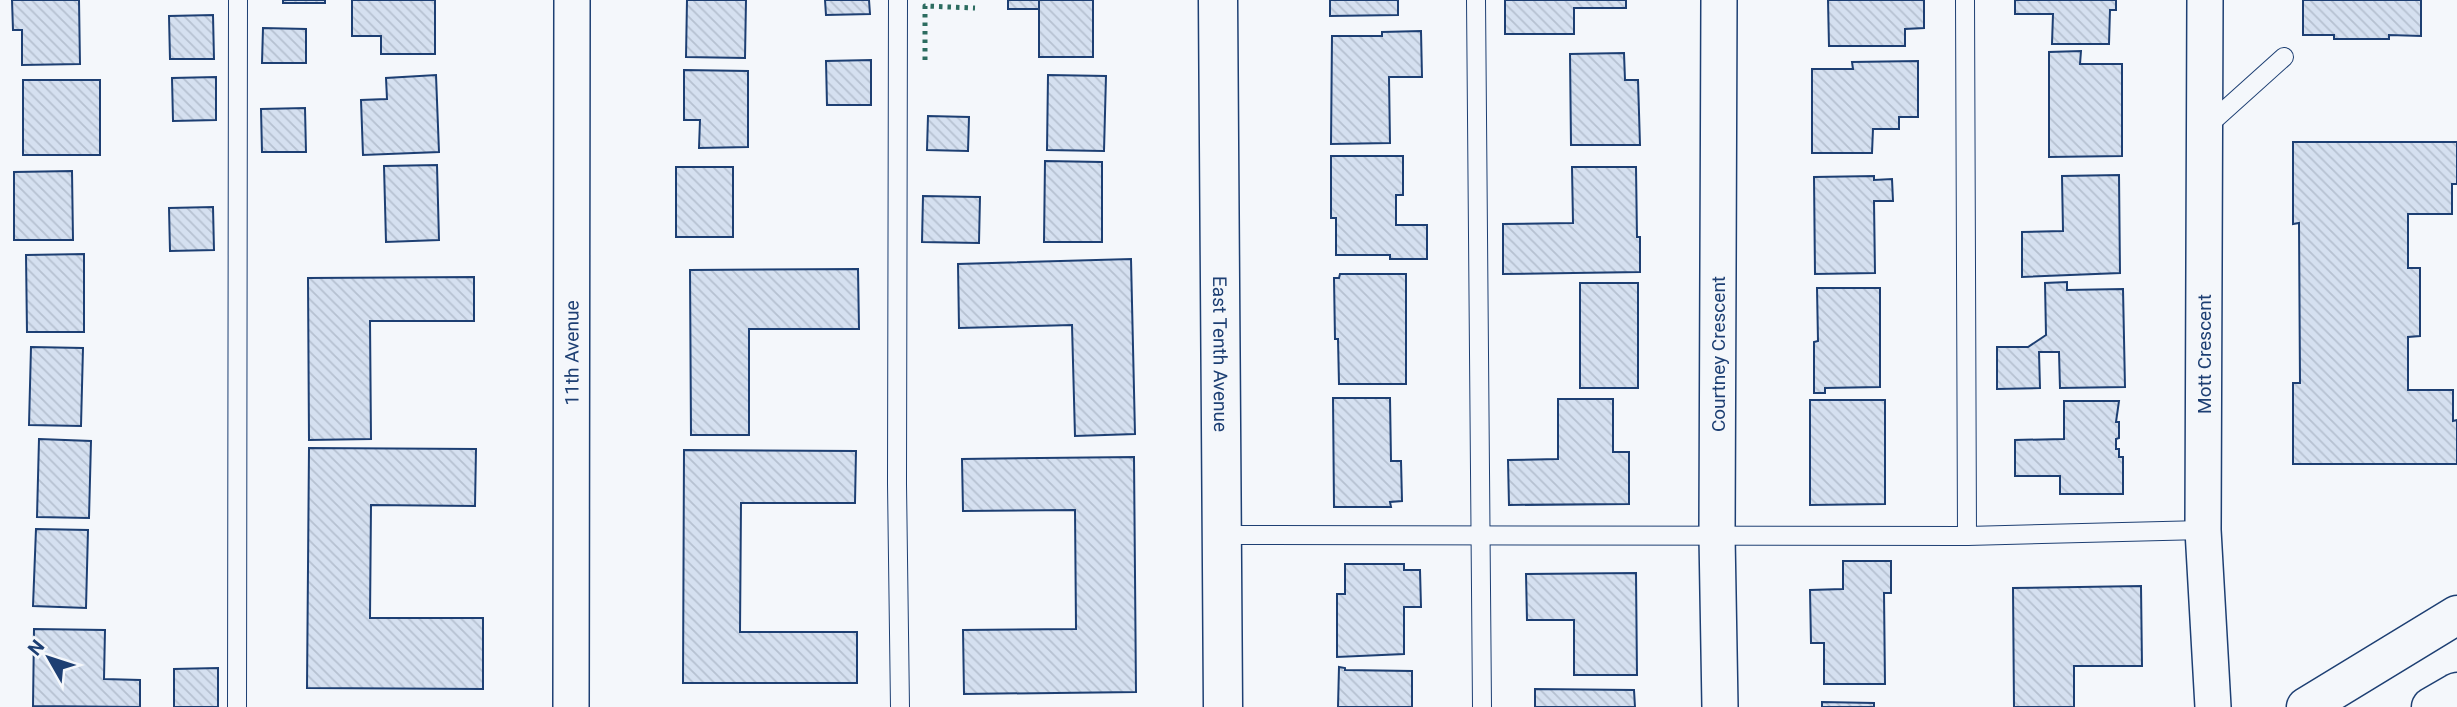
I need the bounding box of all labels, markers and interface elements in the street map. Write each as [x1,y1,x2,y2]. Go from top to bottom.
street label: East Tenth Avenue [1208,276,1233,432]
street label: Courtney Crescent [1707,276,1730,432]
street label: Mott Crescent [2193,294,2216,414]
street label: 11th Avenue [560,301,583,405]
north arrow [14,623,84,693]
text: N [23,635,49,660]

